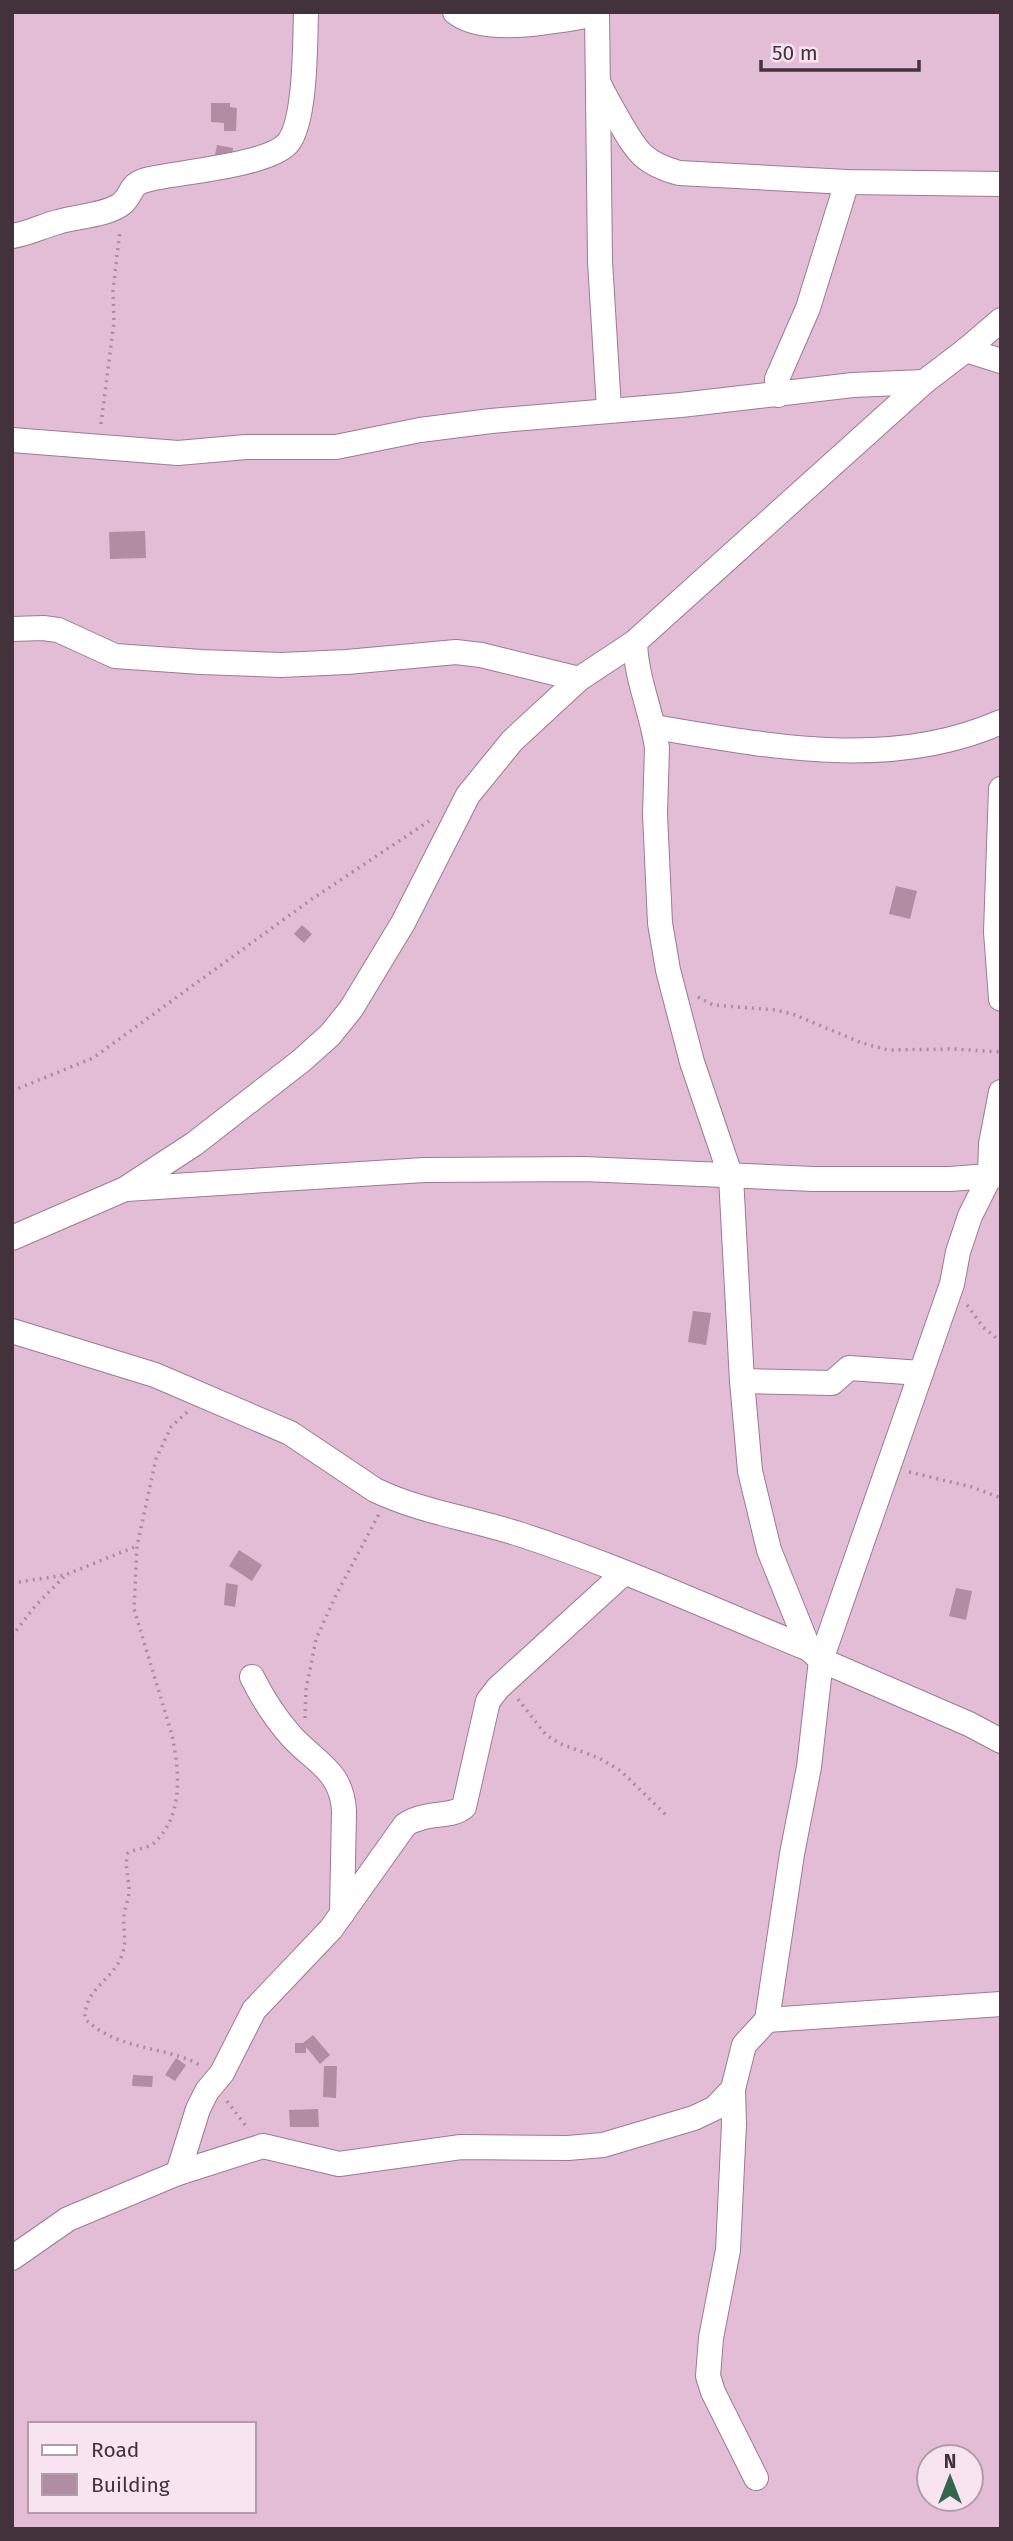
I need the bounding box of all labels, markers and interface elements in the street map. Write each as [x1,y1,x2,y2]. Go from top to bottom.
scale bar [761,28,918,72]
text: 50 m [772,40,818,66]
legend [28,2422,256,2513]
text: Road [91,2437,139,2463]
north arrow [915,2443,985,2513]
text: N [944,2450,956,2473]
text: Building [91,2472,170,2498]

